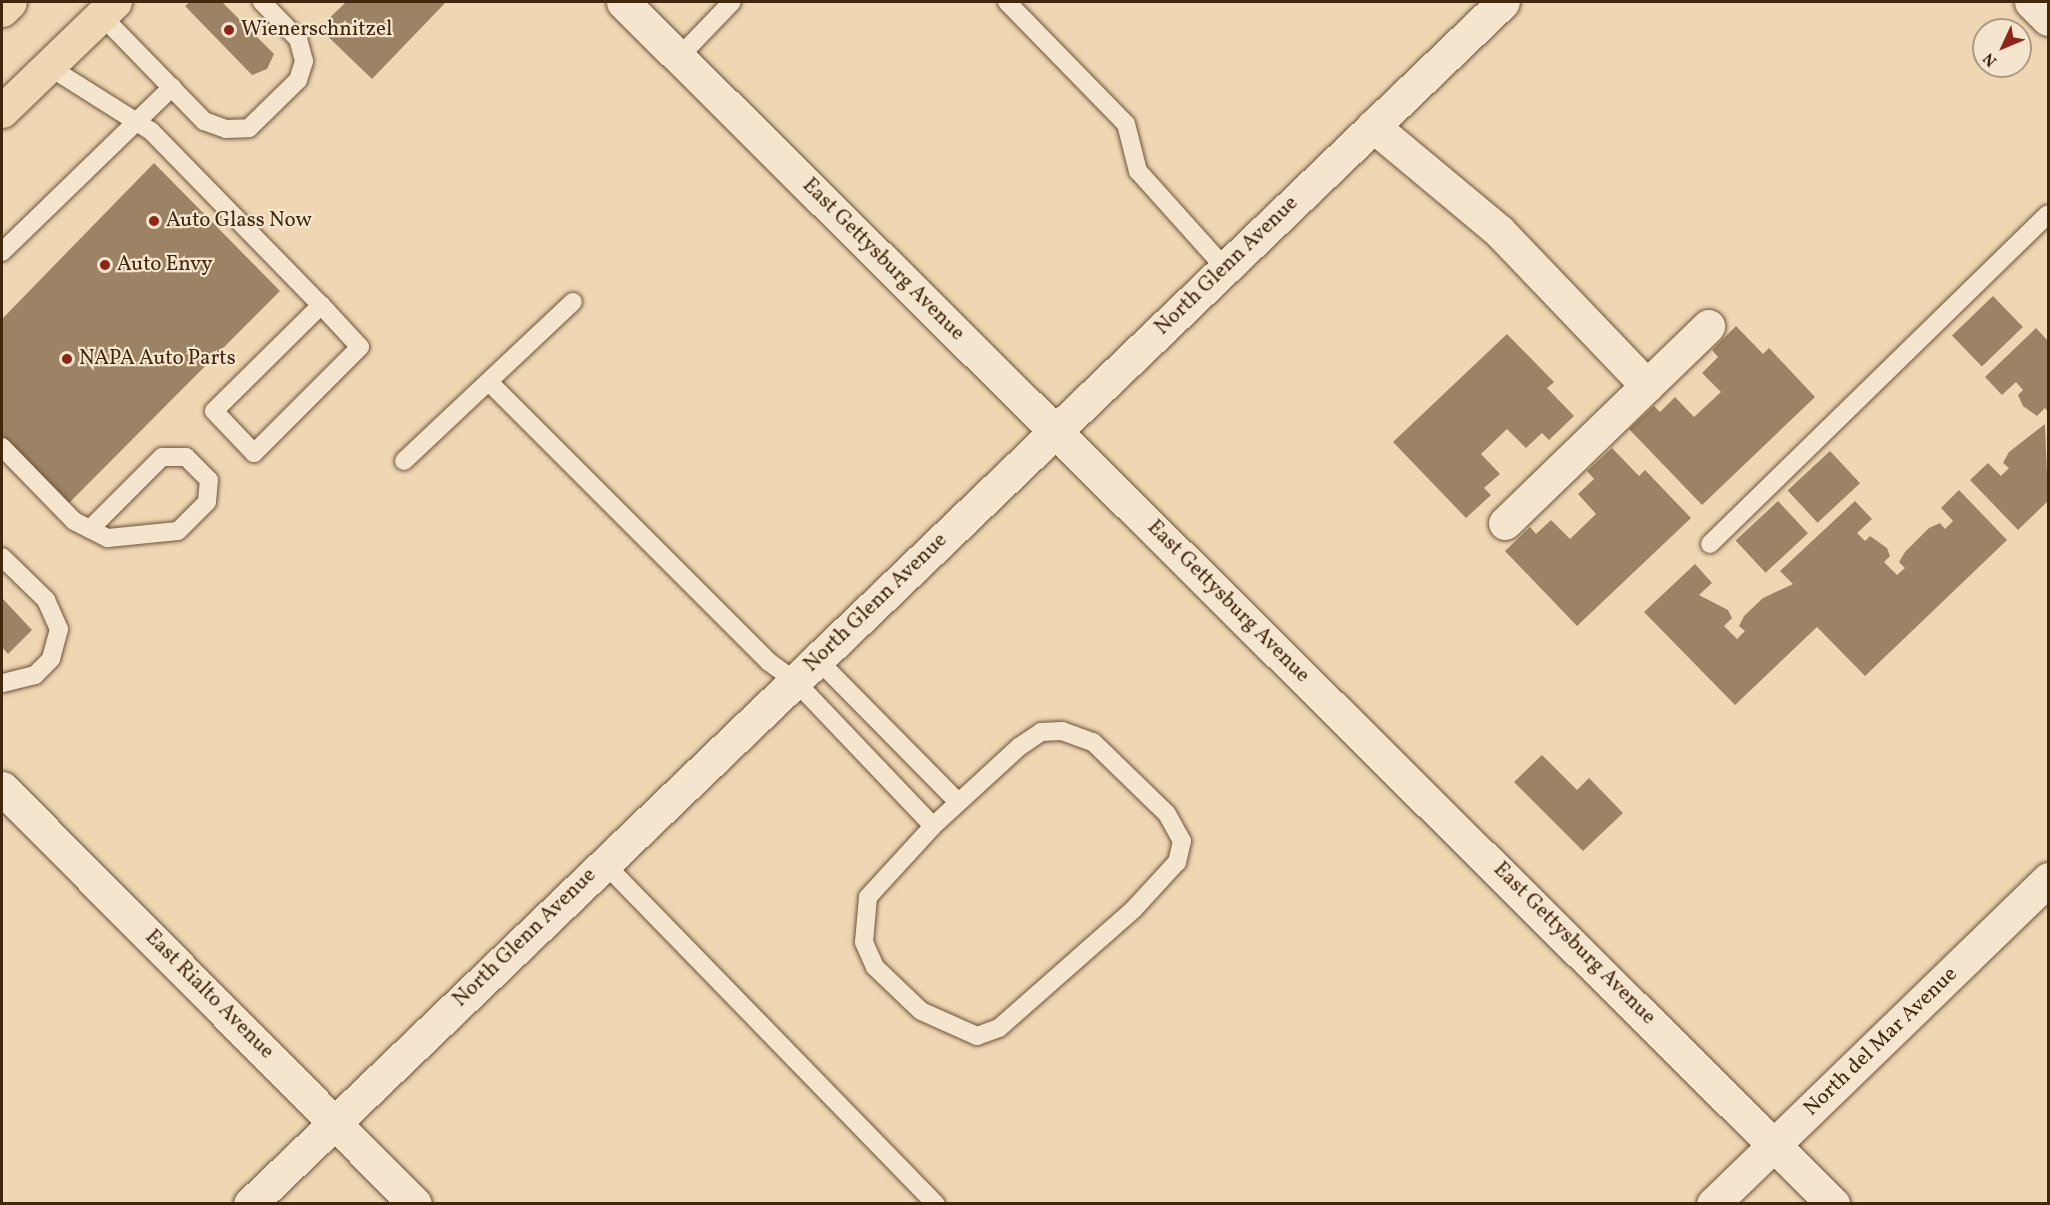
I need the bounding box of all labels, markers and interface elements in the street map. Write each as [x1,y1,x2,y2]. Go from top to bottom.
place label: Wienerschnitzel [241,17,392,43]
north arrow [1972,18,2032,78]
marker: Wienerschnitzel [222,23,236,37]
text: N [1979,47,2002,71]
street label: East Gettysburg Avenue [796,173,970,347]
street label: North Glenn Avenue [1150,191,1304,341]
place label: Auto Glass Now [166,208,312,234]
marker: Auto Glass Now [147,214,161,228]
place label: Auto Envy [117,252,213,278]
marker: Auto Envy [98,258,112,272]
place label: NAPA Auto Parts [79,346,236,372]
marker: NAPA Auto Parts [60,352,74,366]
street label: East Gettysburg Avenue [1141,515,1315,689]
street label: North Glenn Avenue [799,528,953,678]
street label: East Gettysburg Avenue [1487,857,1661,1031]
street label: North Glenn Avenue [448,863,602,1013]
street label: East Rialto Avenue [139,925,279,1065]
street label: North del Mar Avenue [1799,962,1963,1122]

